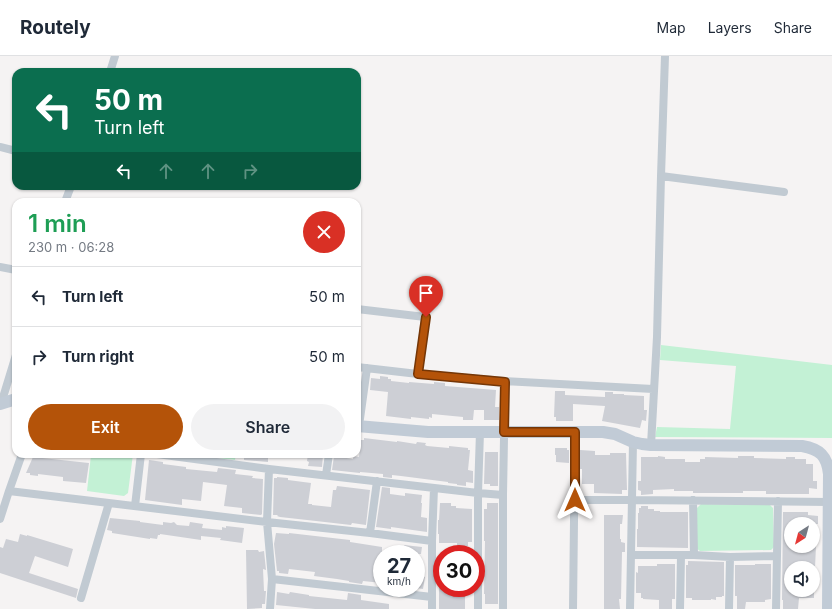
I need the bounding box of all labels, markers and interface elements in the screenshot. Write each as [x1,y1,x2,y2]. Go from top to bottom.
text: Routely [20,16,91,39]
text: Map [657,19,686,36]
text: Layers [708,19,752,36]
text: Share [774,19,812,36]
text: 50 m [94,83,163,117]
icon: left [28,84,80,136]
text: Turn left [94,117,164,138]
icon: left [113,160,135,182]
icon: ahead [155,160,177,182]
icon: ahead [197,160,219,182]
icon: right [239,160,261,182]
text: 1 min [28,209,87,238]
button: close [303,211,345,253]
text: 230 m · 06:28 [28,239,114,255]
pin [409,276,443,317]
icon: arrive [415,282,437,304]
icon: left [28,286,50,308]
text: Turn left [62,287,123,306]
text: 50 m [309,287,345,306]
icon: right [28,346,50,368]
text: Turn right [62,347,134,366]
text: 50 m [309,347,345,366]
button: Exit [28,404,183,450]
button: Share [191,404,345,450]
position arrow [554,479,596,521]
north arrow [784,517,820,553]
map controls [784,517,820,597]
speed limit sign: 30 [433,545,485,597]
text: 27 [387,554,411,578]
button: sound [784,561,820,597]
text: km/h [387,575,411,587]

